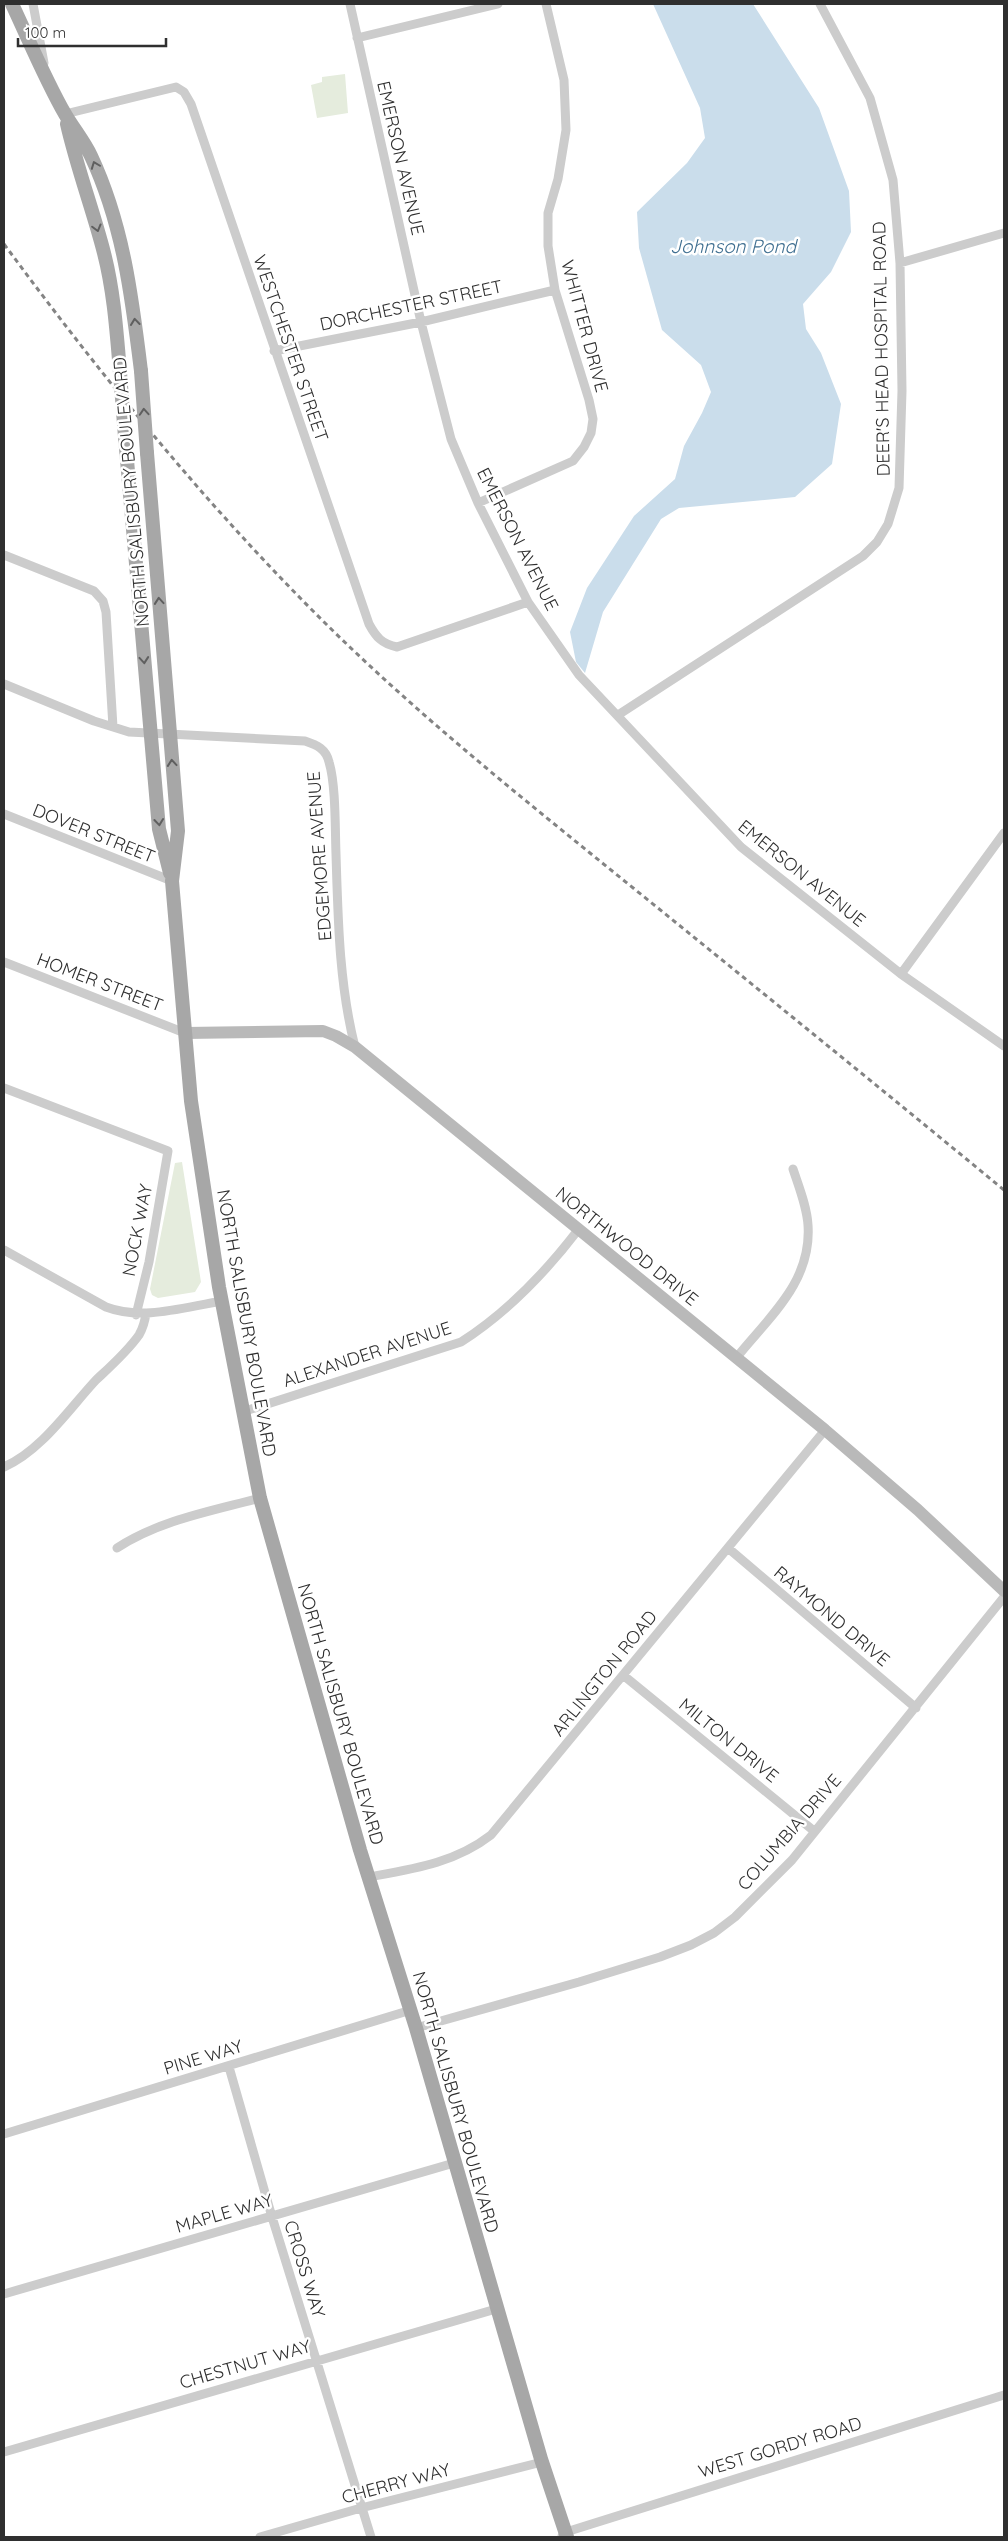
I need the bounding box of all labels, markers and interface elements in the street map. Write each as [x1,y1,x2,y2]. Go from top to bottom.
scale bar [18,15,165,47]
text: 100 m [25,23,66,42]
street label: EMERSON AVENUE [372,79,430,237]
one-way arrow [91,162,101,170]
street label: DEER'S HEAD HOSPITAL ROAD [867,221,895,477]
one-way arrow [91,224,102,232]
water label: Johnson Pond [670,234,798,258]
street label: WESTCHESTER STREET [248,252,334,444]
street label: WHITTER DRIVE [556,257,614,395]
street label: DORCHESTER STREET [318,274,505,336]
one-way arrow [130,318,141,326]
street label: NORTH SALISBURY BOULEVARD [108,356,154,628]
one-way arrow [138,408,149,416]
street label: EMERSON AVENUE [472,464,564,614]
one-way arrow [153,597,164,605]
one-way arrow [139,656,150,664]
one-way arrow [167,759,178,767]
street label: EDGEMORE AVENUE [302,770,336,942]
street label: DOVER STREET [29,798,159,868]
street label: EMERSON AVENUE [733,814,871,932]
one-way arrow [153,818,164,826]
street label: HOMER STREET [34,947,166,1017]
street label: NORTHWOOD DRIVE [551,1181,703,1311]
street label: NOCK WAY [117,1182,157,1278]
street label: NORTH SALISBURY BOULEVARD [212,1188,282,1458]
street label: ALEXANDER AVENUE [280,1316,454,1392]
street label: RAYMOND DRIVE [769,1561,895,1671]
street label: NORTH SALISBURY BOULEVARD [293,1581,389,1847]
street label: ARLINGTON ROAD [546,1605,662,1741]
street label: MILTON DRIVE [674,1693,784,1787]
street label: COLUMBIA DRIVE [732,1769,846,1895]
street label: NORTH SALISBURY BOULEVARD [408,1969,504,2235]
street label: PINE WAY [161,2034,245,2080]
street label: MAPLE WAY [173,2188,275,2238]
street label: CROSS WAY [279,2218,331,2320]
street label: CHESTNUT WAY [177,2334,313,2394]
street label: WEST GORDY ROAD [696,2411,864,2483]
street label: CHERRY WAY [339,2457,453,2509]

